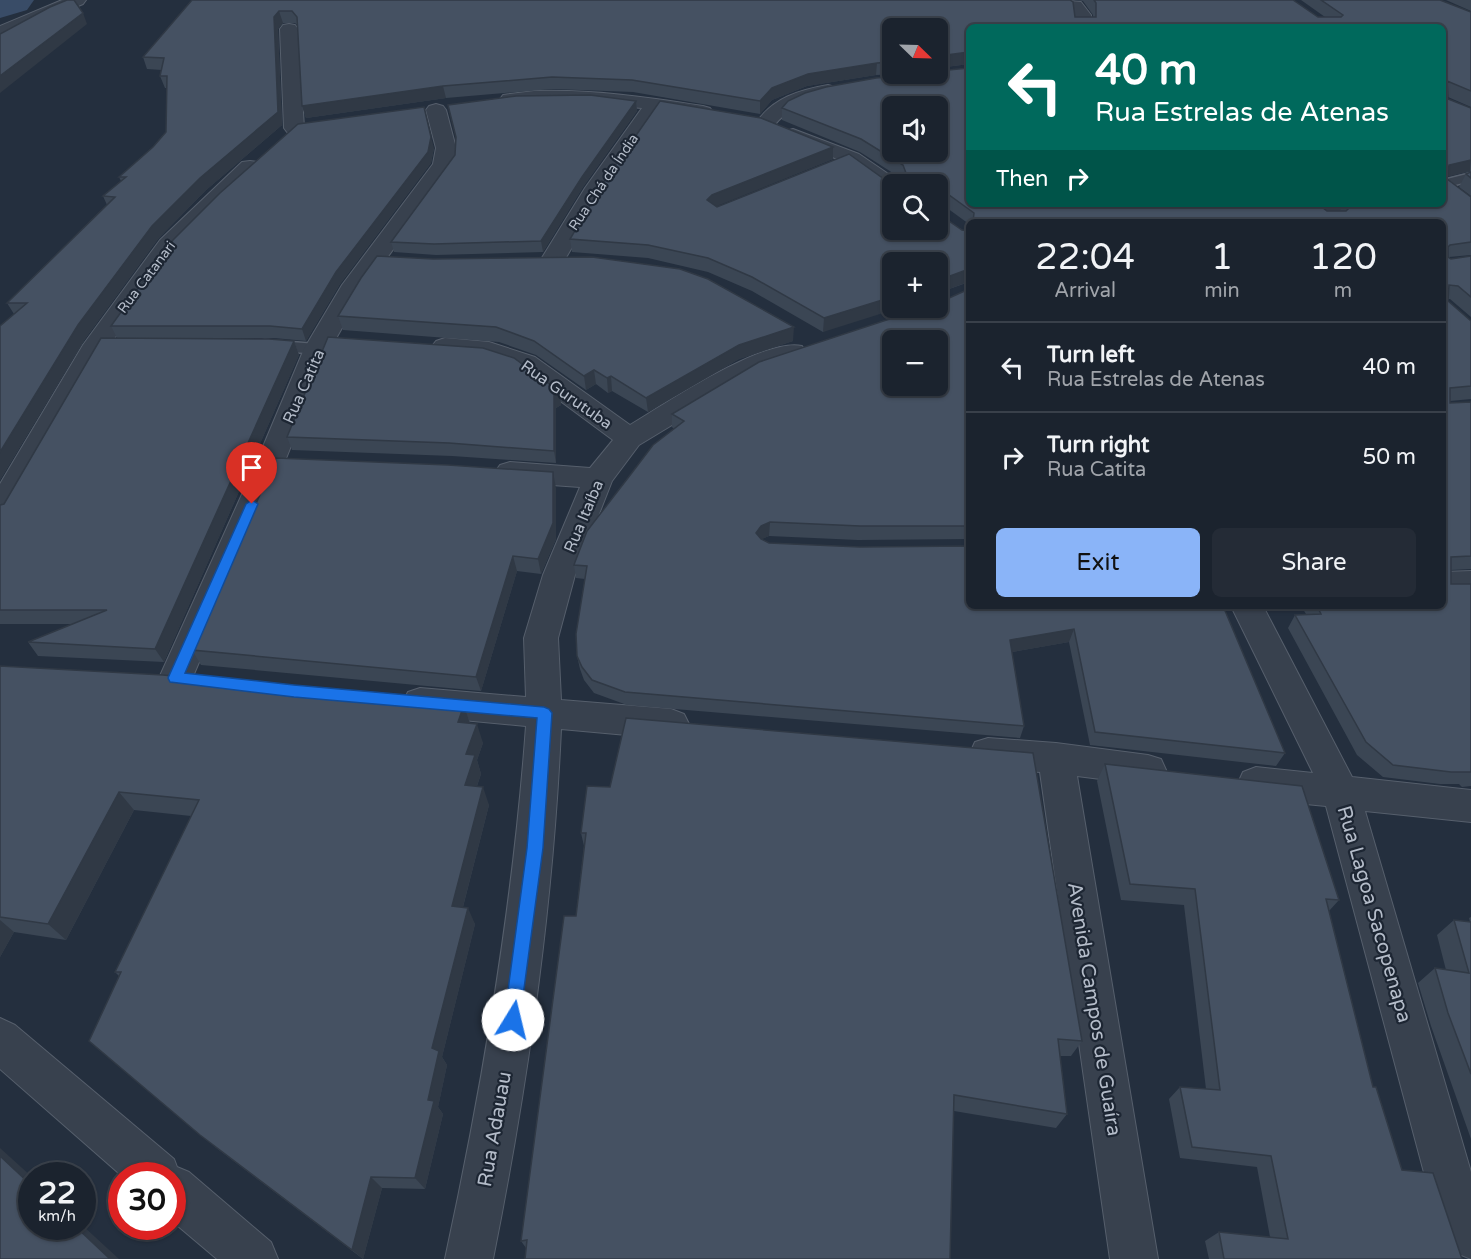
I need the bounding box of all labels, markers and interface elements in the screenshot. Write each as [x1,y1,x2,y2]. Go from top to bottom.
north arrow [882,18,948,84]
map controls [882,18,948,396]
text: 40 m [1095,45,1197,96]
icon: left [996,48,1074,126]
button: sound [882,96,948,162]
text: Rua Estrelas de Atenas [1095,96,1389,129]
street label: Rua Chá da Índia [565,131,642,234]
icon: right [1061,162,1094,195]
text: Then [996,166,1049,192]
button: search [882,174,948,240]
text: 22:04 [1035,236,1135,279]
text: 1 [1211,236,1233,279]
text: 120 [1309,236,1377,279]
street label: Rua Catanari [114,238,179,317]
button: + [882,252,948,318]
text: Arrival [1054,279,1116,303]
text: min [1204,279,1240,303]
text: m [1334,279,1352,303]
button: − [882,330,948,396]
text: Turn left [1047,342,1135,368]
street label: Rua Catita [279,346,329,427]
icon: left [996,351,1029,384]
text: 40 m [1362,354,1416,380]
street label: Rua Gurutuba [517,356,616,434]
text: Rua Estrelas de Atenas [1047,368,1265,392]
text: Turn right [1047,432,1149,458]
icon: right [996,441,1029,474]
pin [226,442,277,504]
text: 50 m [1362,444,1416,470]
icon: arrive [235,451,268,484]
text: Rua Catita [1047,458,1146,482]
street label: Rua Itaíba [560,477,608,556]
button: Exit [996,528,1200,597]
button: Share [1212,528,1416,597]
street label: Rua Lagoa Sacopenapa [1332,803,1416,1025]
street label: Avenida Campos de Guaíra [1062,880,1126,1138]
position arrow [481,988,545,1052]
street label: Rua Adauau [473,1070,517,1189]
speed limit sign: 30 [108,1162,186,1240]
text: 22 [38,1175,76,1212]
text: km/h [38,1207,76,1225]

